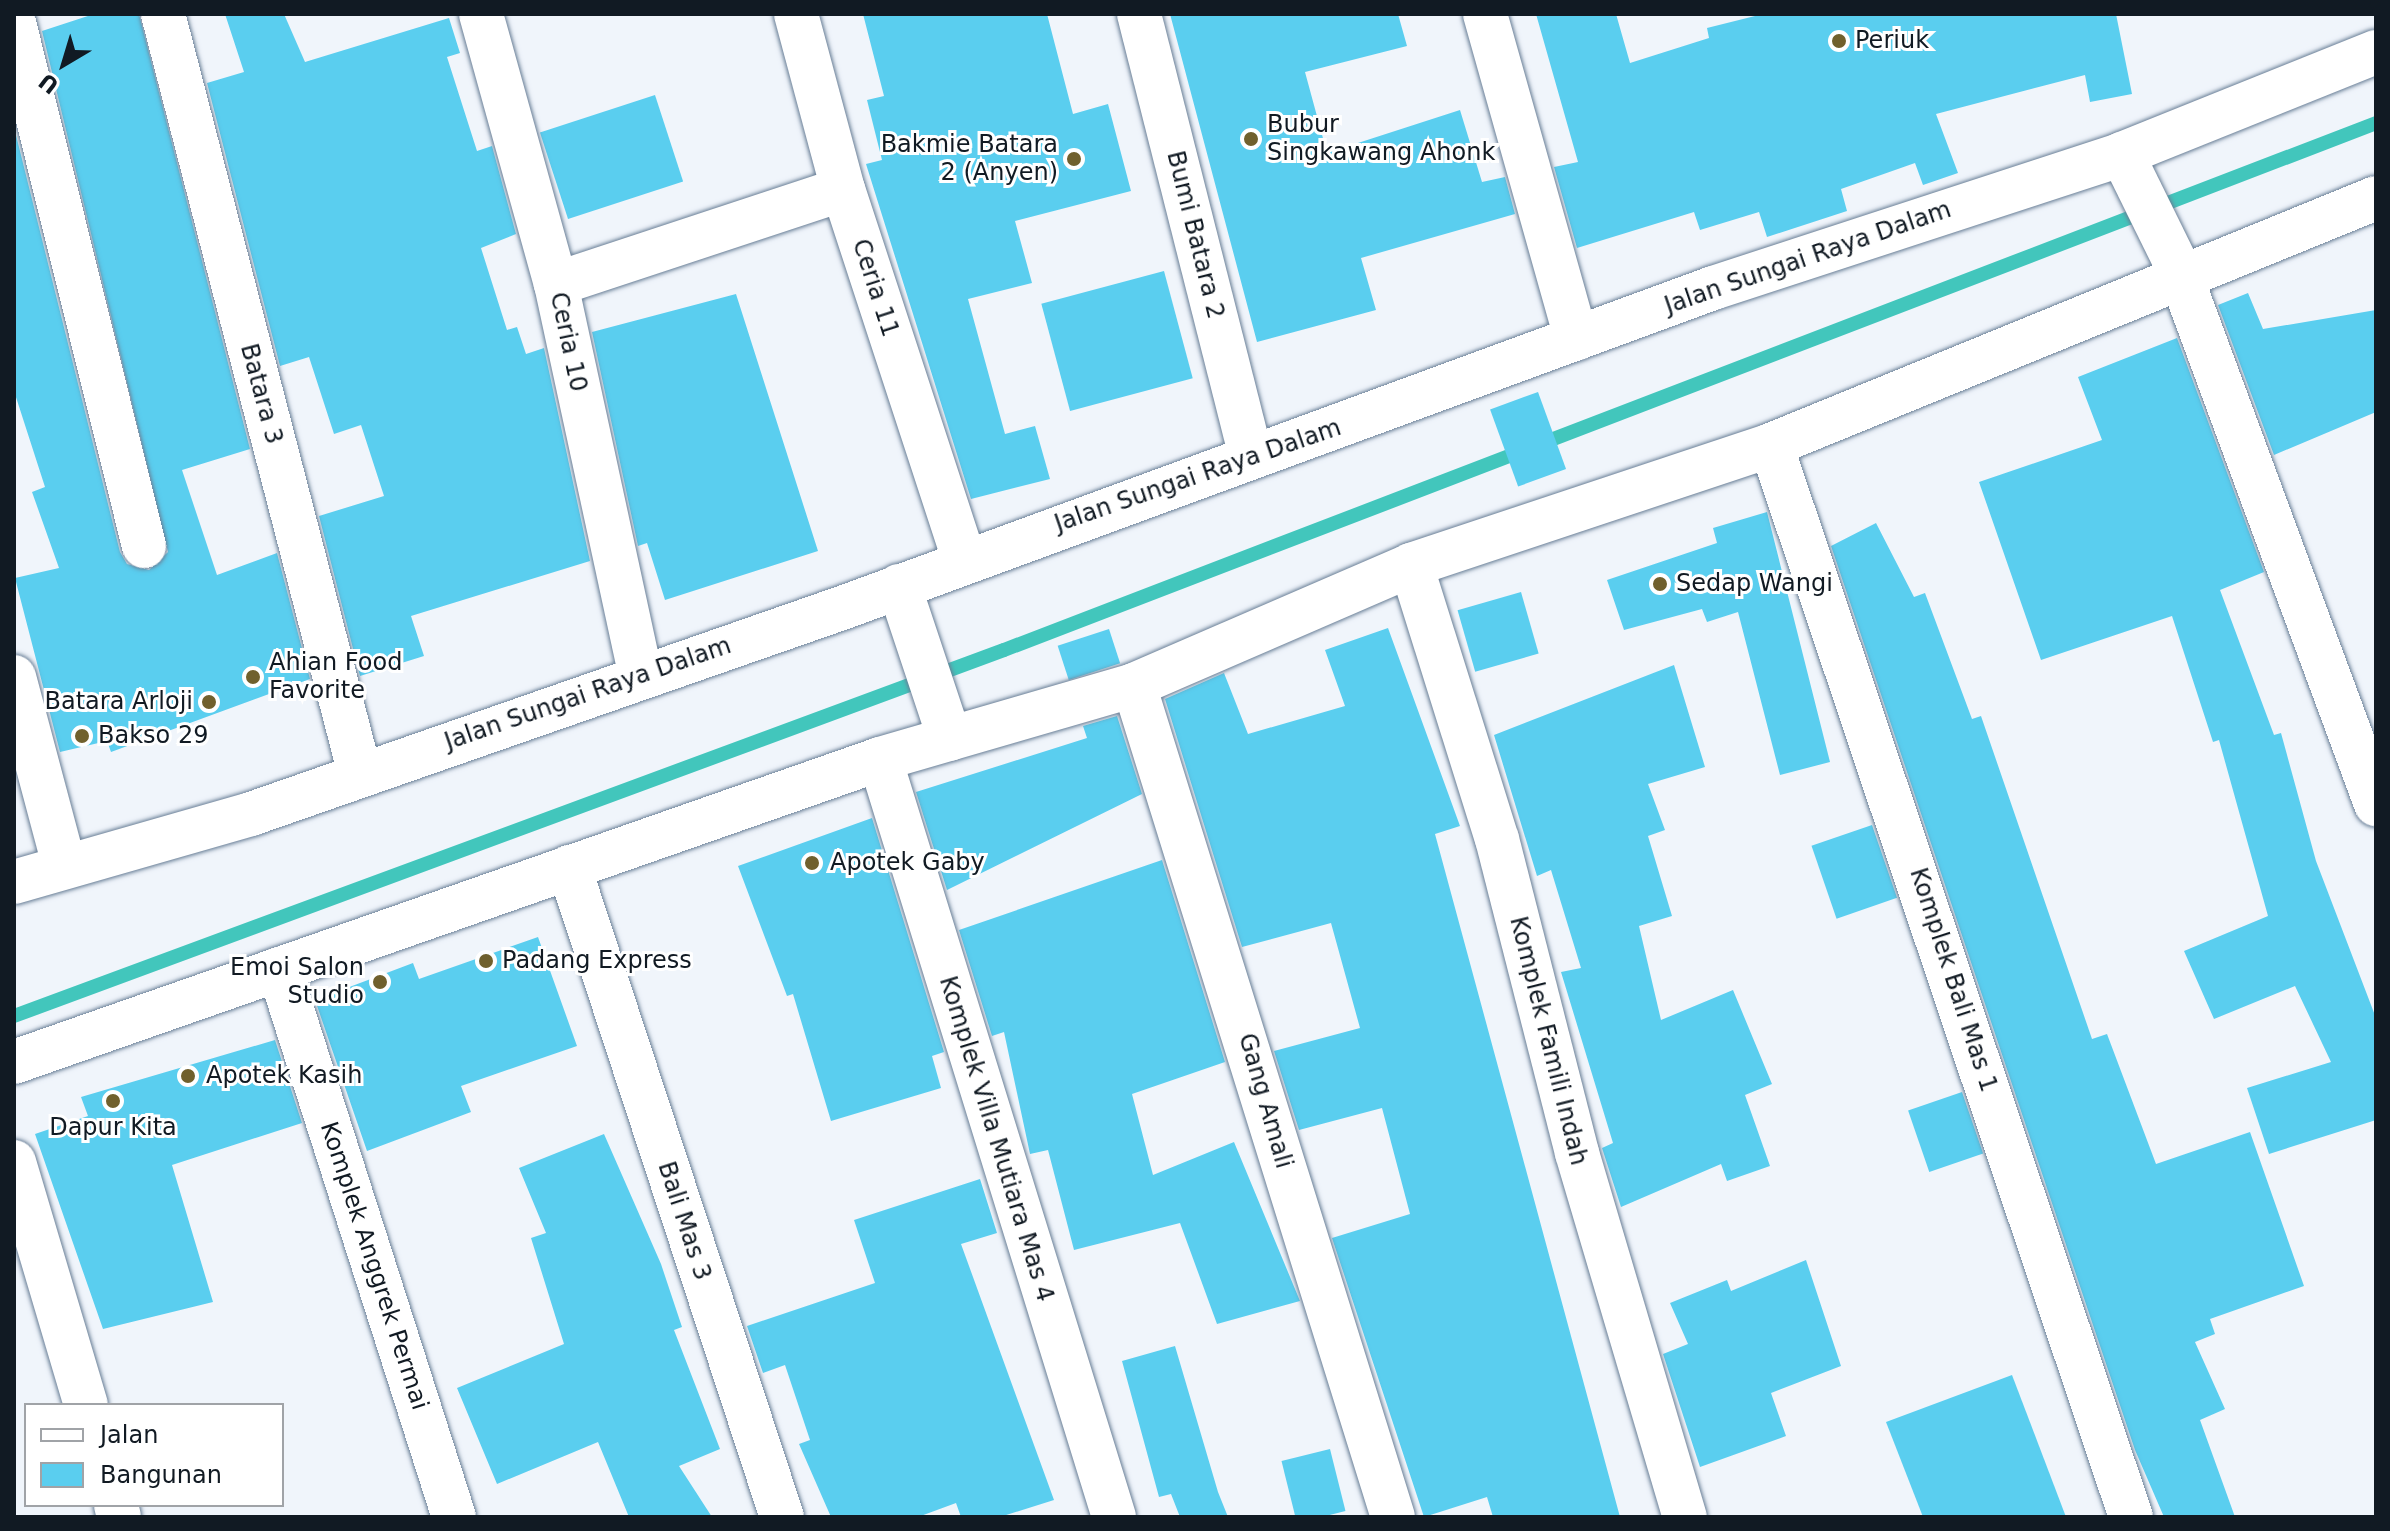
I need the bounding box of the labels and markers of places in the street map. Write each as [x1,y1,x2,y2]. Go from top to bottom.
place label: Periuk [1855,27,1929,55]
marker: Periuk [1830,32,1848,50]
place label: Bubur Singkawang Ahonk [1267,111,1495,167]
marker: Bubur Singkawang Ahonk [1242,130,1260,148]
place label: Bakmie Batara 2 (Anyen) [881,131,1058,187]
marker: Bakmie Batara 2 (Anyen) [1065,150,1083,168]
place label: Sedap Wangi [1676,570,1833,598]
marker: Sedap Wangi [1651,575,1669,593]
place label: Ahian Food Favorite [269,649,402,705]
marker: Ahian Food Favorite [244,668,262,686]
place label: Batara Arloji [45,688,193,716]
marker: Batara Arloji [200,693,218,711]
place label: Bakso 29 [98,722,208,750]
marker: Bakso 29 [73,727,91,745]
place label: Apotek Gaby [830,849,985,877]
marker: Apotek Gaby [801,852,823,874]
place label: Padang Express [502,947,692,975]
marker: Padang Express [477,952,495,970]
place label: Emoi Salon Studio [230,954,364,1010]
marker: Emoi Salon Studio [371,973,389,991]
place label: Apotek Kasih [206,1062,362,1090]
marker: Apotek Kasih [177,1065,199,1087]
marker: Dapur Kita [104,1092,122,1110]
place label: Dapur Kita [49,1114,177,1142]

